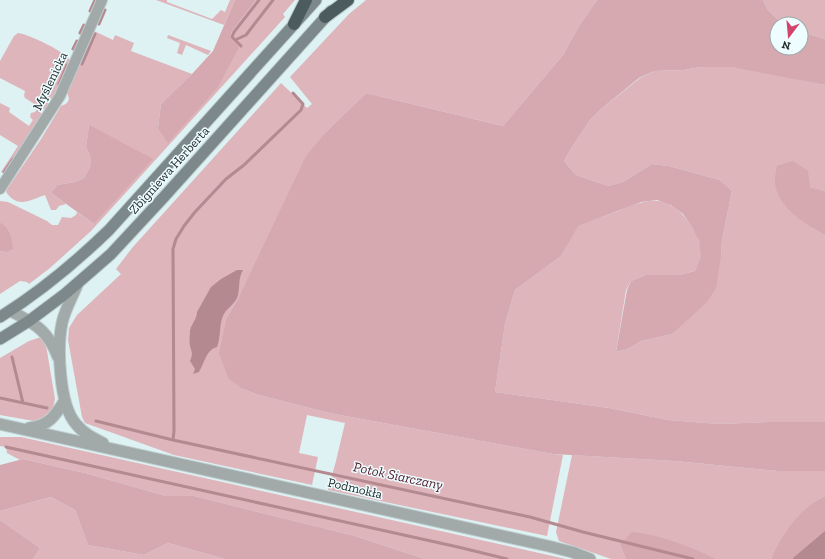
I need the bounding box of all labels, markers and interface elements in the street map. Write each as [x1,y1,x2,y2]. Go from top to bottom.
north arrow [769,16,809,56]
text: N [780,38,792,53]
street label: Myślenicka [29,49,71,113]
street label: Zbigniewa Herberta [126,123,213,217]
water label: Potok Siarczany [352,458,445,494]
street label: Podmokła [326,474,384,502]

